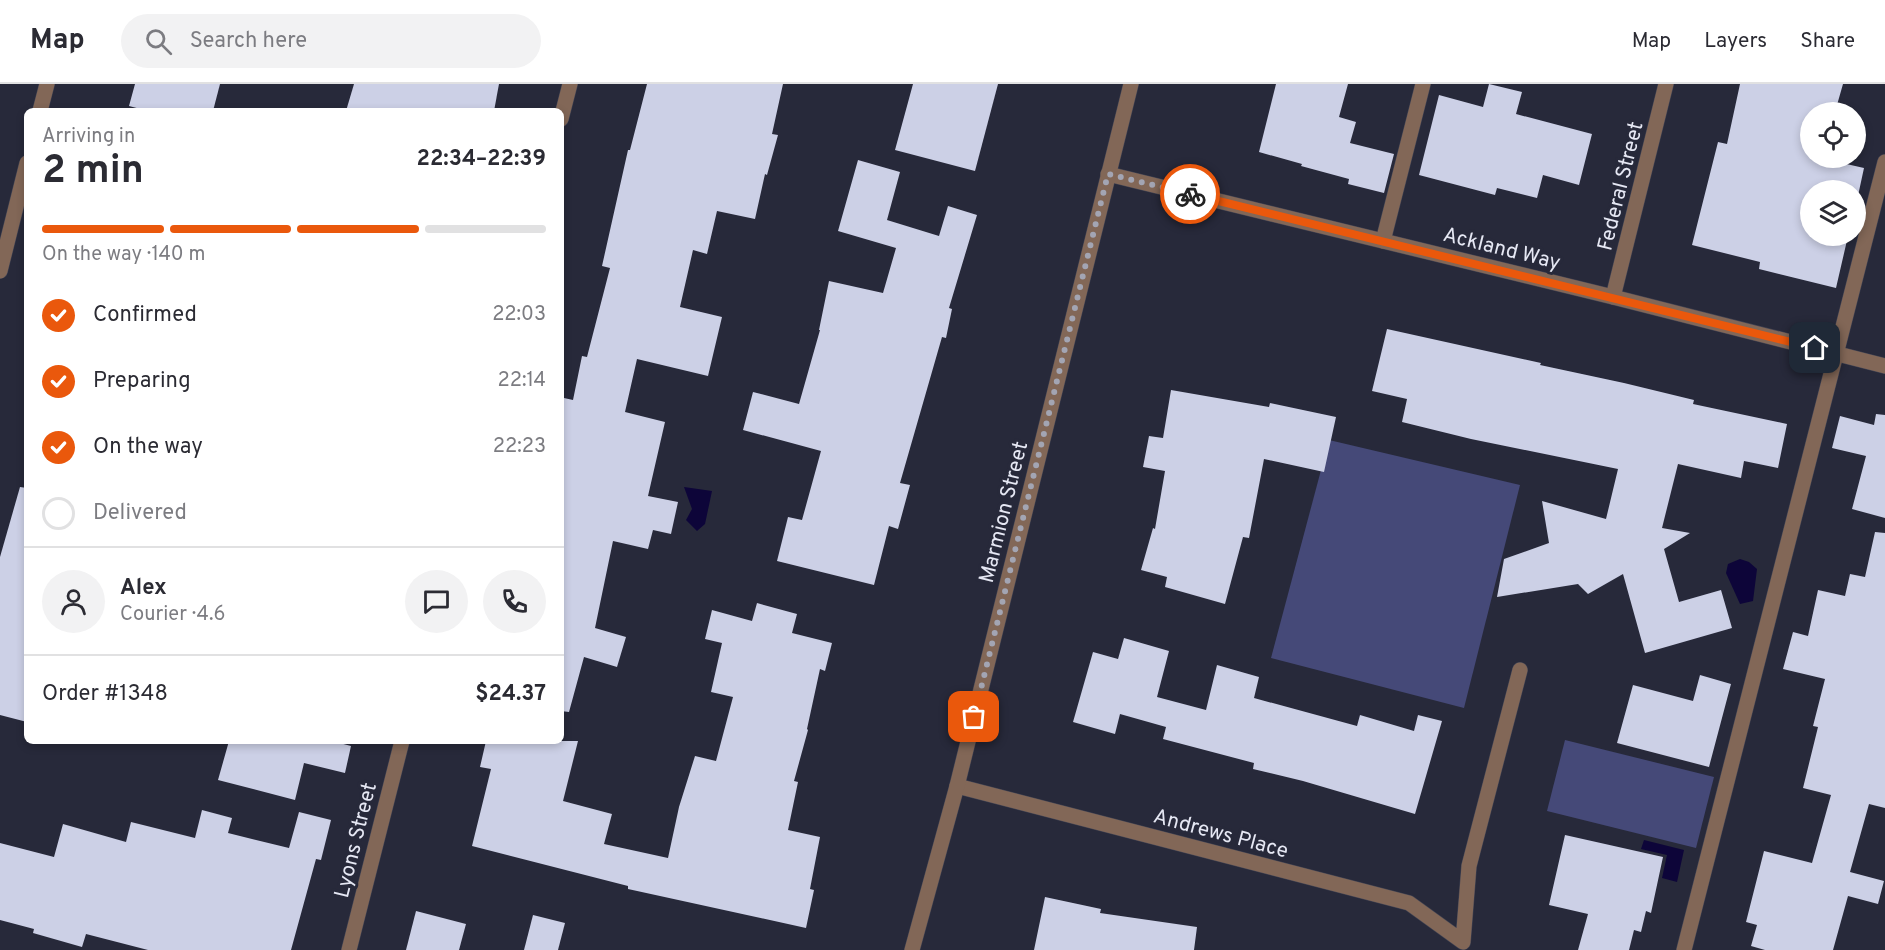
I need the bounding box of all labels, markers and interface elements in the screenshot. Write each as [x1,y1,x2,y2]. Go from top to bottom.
search box [121,14,541,68]
text: Map [30,23,85,59]
icon: search [142,25,175,58]
text: Search here [190,28,307,55]
text: Map [1632,28,1671,55]
text: Layers [1704,28,1767,55]
text: Share [1800,28,1855,55]
map controls [1800,102,1866,246]
button: locate [1800,102,1866,168]
street label: Federal Street [1592,119,1651,254]
text: Arriving in [42,124,135,150]
text: 22:34–22:39 [416,146,546,173]
text: 2 min [42,148,144,197]
courier [1160,164,1220,224]
icon: bike [1174,178,1207,211]
button: layers [1800,180,1866,246]
street label: Ackland Way [1440,222,1563,277]
text: On the way · 140 m [42,242,205,268]
icon: check [42,299,75,332]
text: Confirmed [93,302,197,329]
text: 22:03 [492,302,546,328]
pin [1789,322,1840,373]
icon: home [1798,331,1831,364]
icon: check [42,365,75,398]
text: Preparing [93,368,191,395]
text: 22:14 [498,368,546,394]
icon: check [42,431,75,464]
text: On the way [93,434,203,461]
text: 22:23 [493,434,546,460]
street label: Marmion Street [974,439,1035,586]
text: Delivered [93,500,187,527]
button: person [42,570,105,633]
button: chat [405,570,468,633]
button: phone [483,570,546,633]
text: Alex [120,575,167,602]
text: Courier · 4.6 [120,602,225,628]
text: Order #1348 [42,681,168,708]
text: $24.37 [475,681,546,708]
pin [948,691,999,742]
icon: bag [957,700,990,733]
street label: Lyons Street [329,780,384,901]
street label: Andrews Place [1150,803,1291,865]

